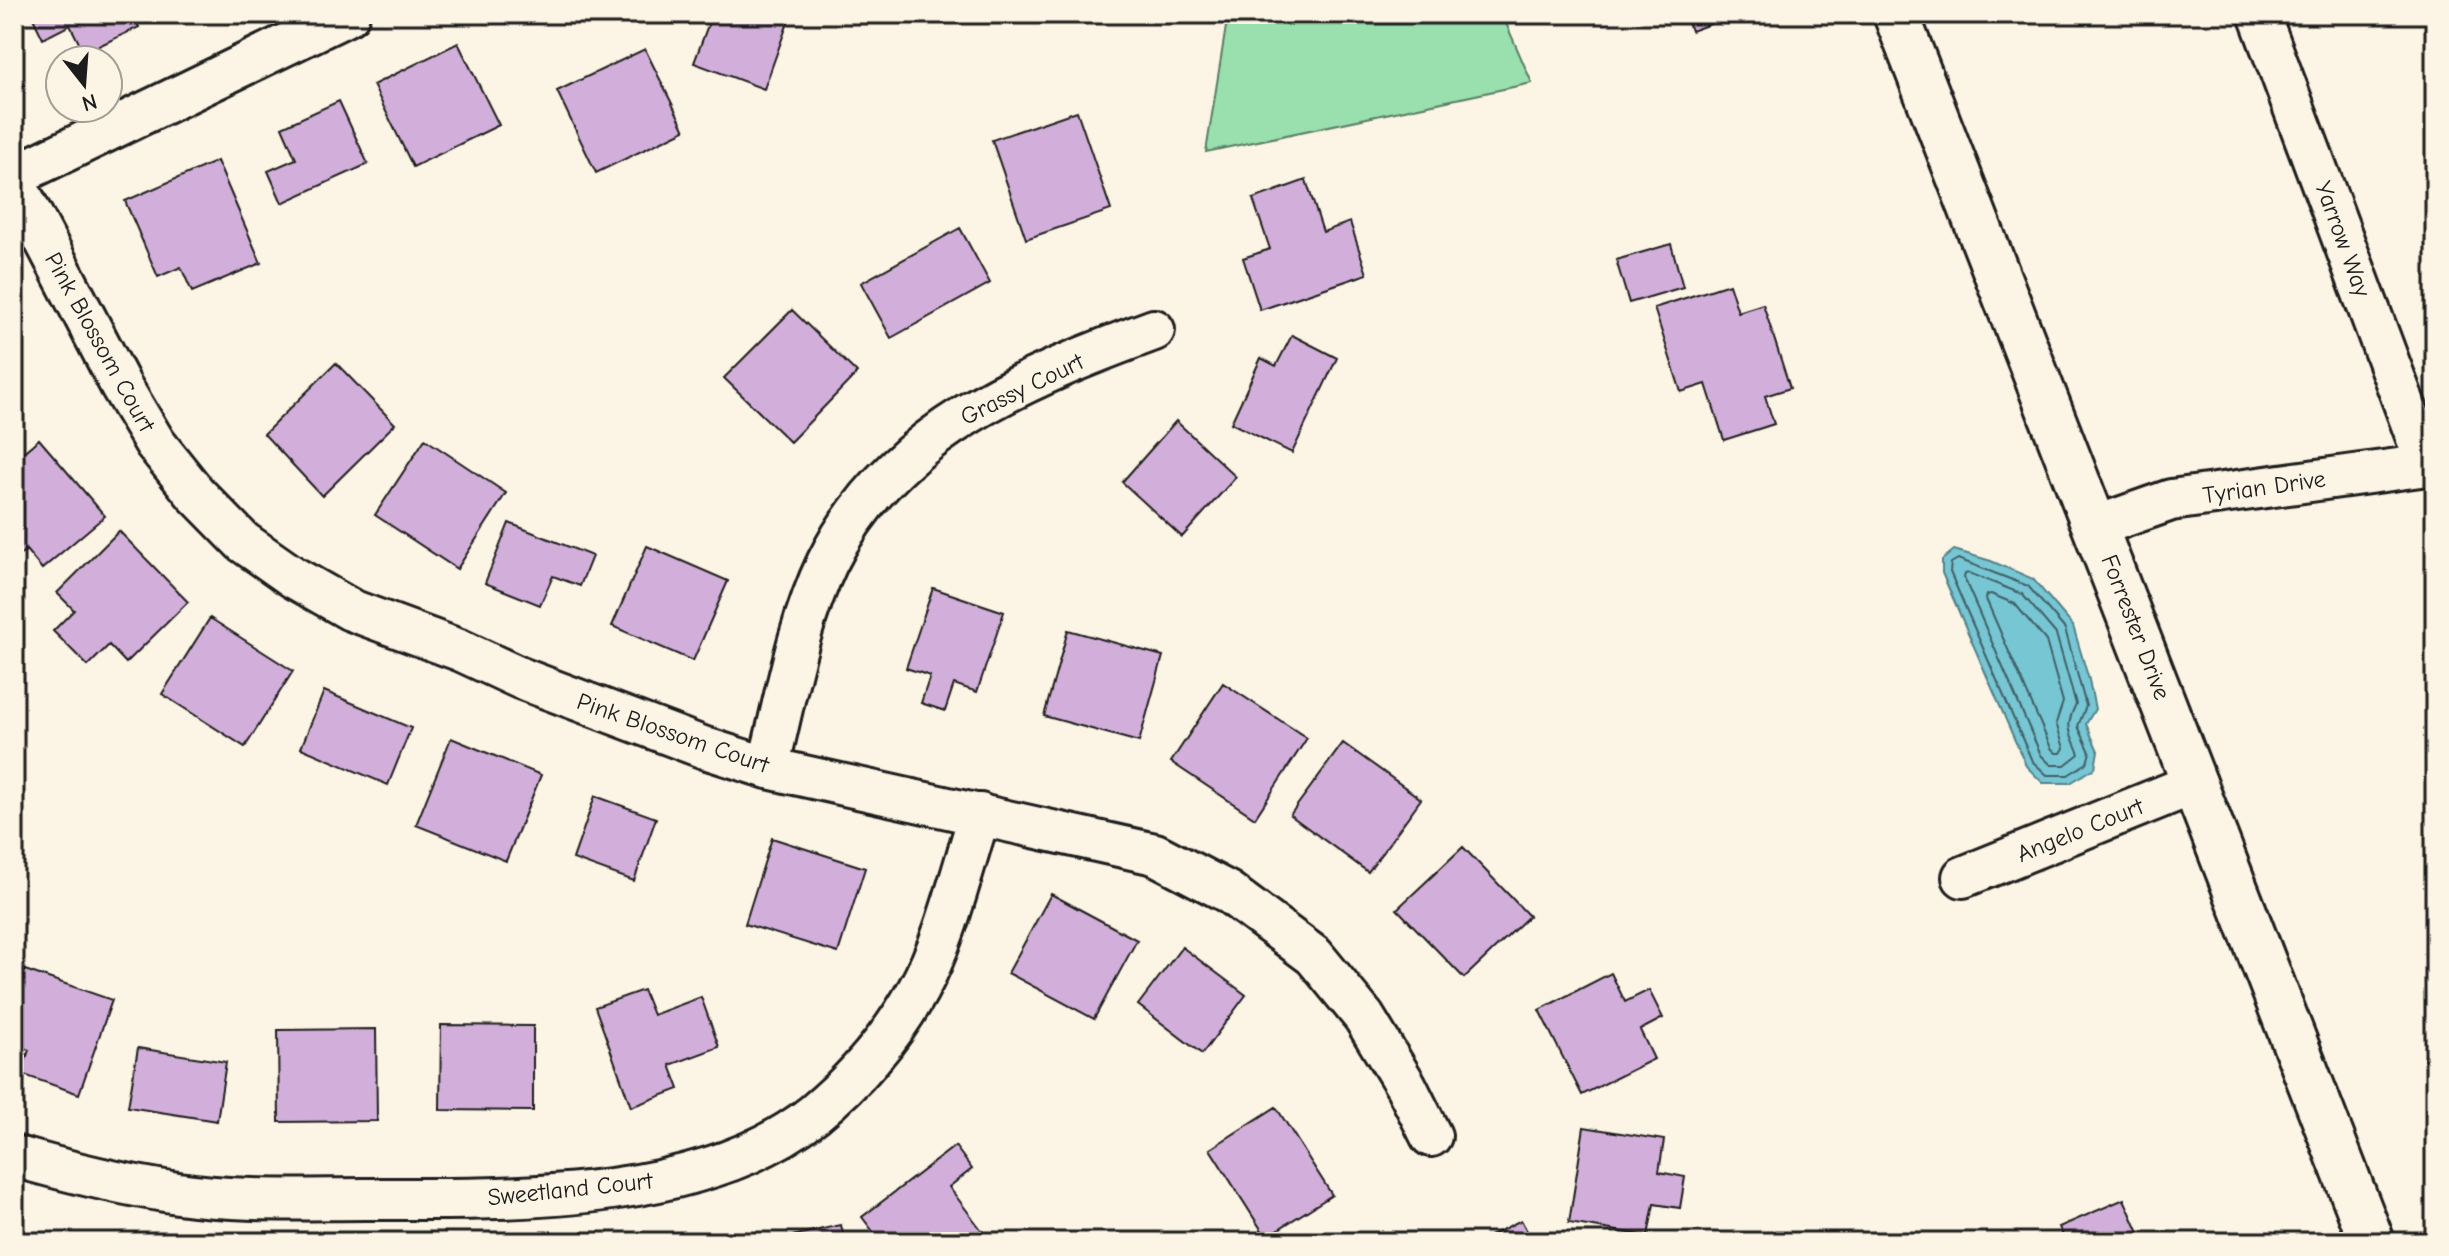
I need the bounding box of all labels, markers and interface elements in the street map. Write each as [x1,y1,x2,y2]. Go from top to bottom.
north arrow [44,44,124,124]
text: N [79,88,100,117]
street label: Yarrow Way [2309,177,2377,301]
street label: Pink Blossom Court [39,247,162,438]
street label: Grassy Court [956,347,1089,431]
street label: Tyrian Drive [2201,465,2327,509]
street label: Forrester Drive [2095,550,2177,704]
street label: Pink Blossom Court [573,687,774,779]
street label: Angelo Court [2013,791,2148,868]
street label: Sweetland Court [486,1166,655,1212]

